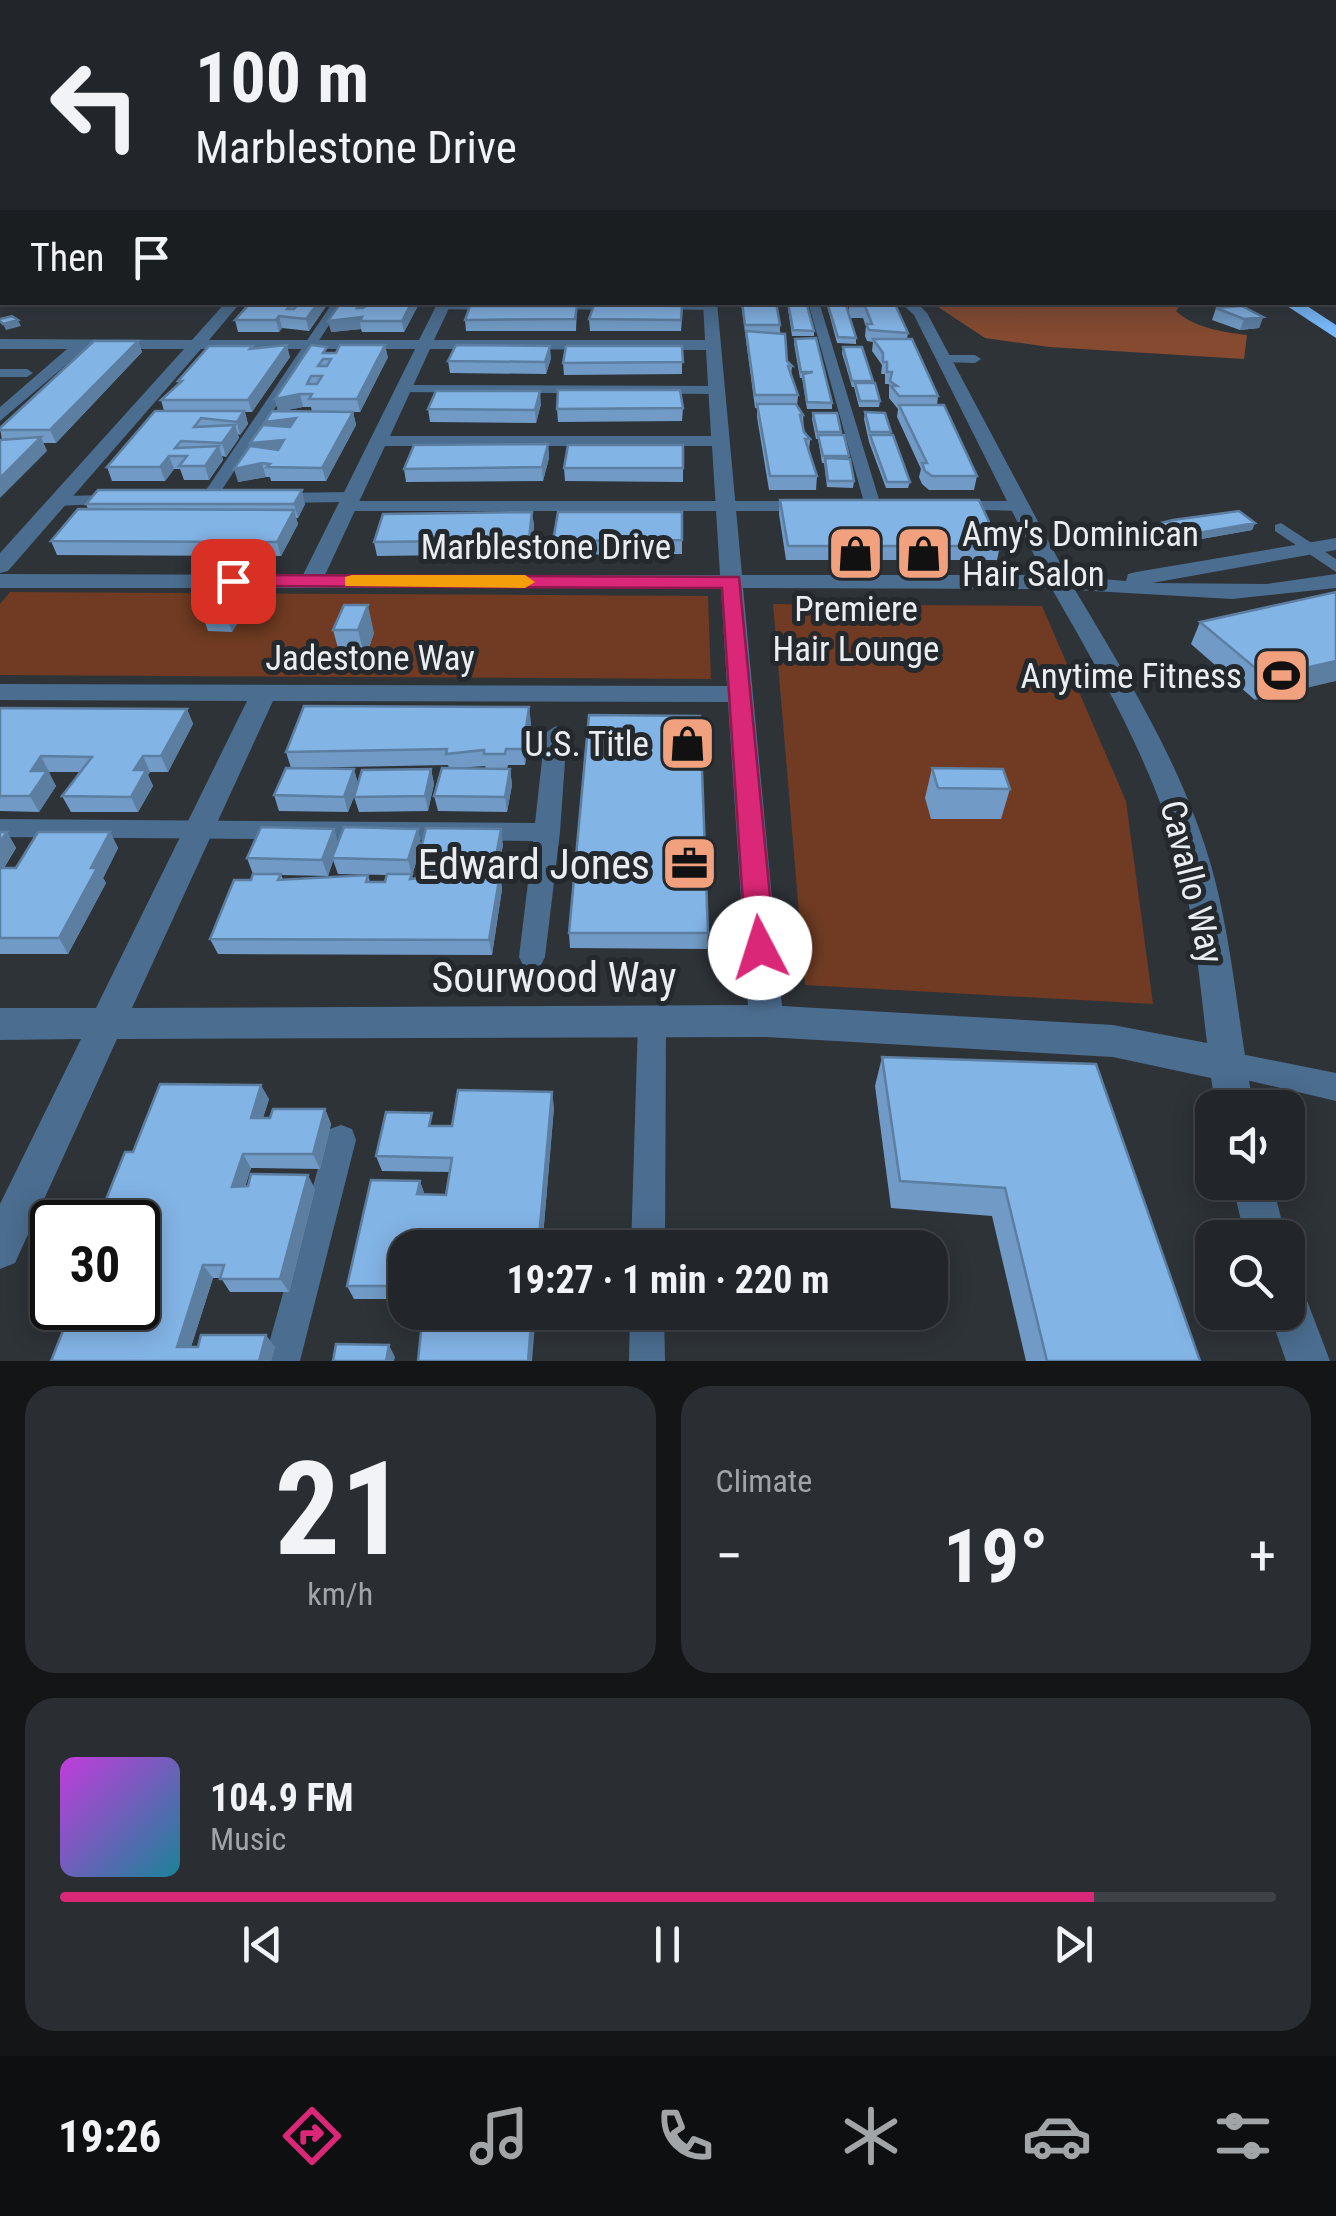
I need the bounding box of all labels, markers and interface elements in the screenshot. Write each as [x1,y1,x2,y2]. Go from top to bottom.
text: 100 m [195,37,369,119]
icon: left [30,40,160,170]
text: Marblestone Drive [195,121,517,174]
icon: arrive [124,230,179,285]
text: Then [30,236,104,280]
place label: Amy's Dominican Hair Salon [962,514,1199,595]
shop icon: Premiere Hair Lounge [826,523,886,583]
shop icon: Amy's Dominican Hair Salon [893,524,953,584]
street label: Marblestone Drive [421,527,671,568]
pin [191,539,276,624]
icon: arrive [206,554,261,609]
place label: Premiere Hair Lounge [773,589,939,670]
street label: Jadestone Way [265,638,475,679]
sports icon: Anytime Fitness [1251,646,1311,706]
place label: Anytime Fitness [1021,656,1242,697]
shop icon: U.S. Title [658,714,718,774]
place label: U.S. Title [524,724,649,765]
street label: Cavallo Way [1151,796,1232,968]
office icon: Edward Jones [659,834,719,894]
place label: Edward Jones [418,840,650,889]
position arrow [708,896,812,1000]
street label: Sourwood Way [432,953,676,1002]
map controls [1195,1090,1305,1330]
button: sound [1195,1090,1305,1200]
speed limit sign: 30 [30,1200,160,1330]
button: search [1195,1220,1305,1330]
text: 19:27 · 1 min · 220 m [507,1258,829,1302]
text: 21 [275,1433,406,1586]
text: Climate [716,1462,812,1500]
text: 19° [943,1512,1048,1600]
text: − [716,1524,743,1588]
text: + [1249,1524,1276,1588]
text: km/h [307,1575,373,1613]
text: 104.9 FM [210,1776,354,1820]
text: Music [210,1820,286,1858]
icon: previous [235,1917,290,1972]
icon: pause [640,1917,695,1972]
icon: next [1046,1917,1101,1972]
icon: directions [277,2101,347,2171]
icon: music [464,2101,534,2171]
icon: phone [650,2101,720,2171]
icon: climate [836,2101,906,2171]
icon: car [1022,2101,1092,2171]
icon: filters [1208,2101,1278,2171]
text: 19:26 [58,2110,161,2163]

